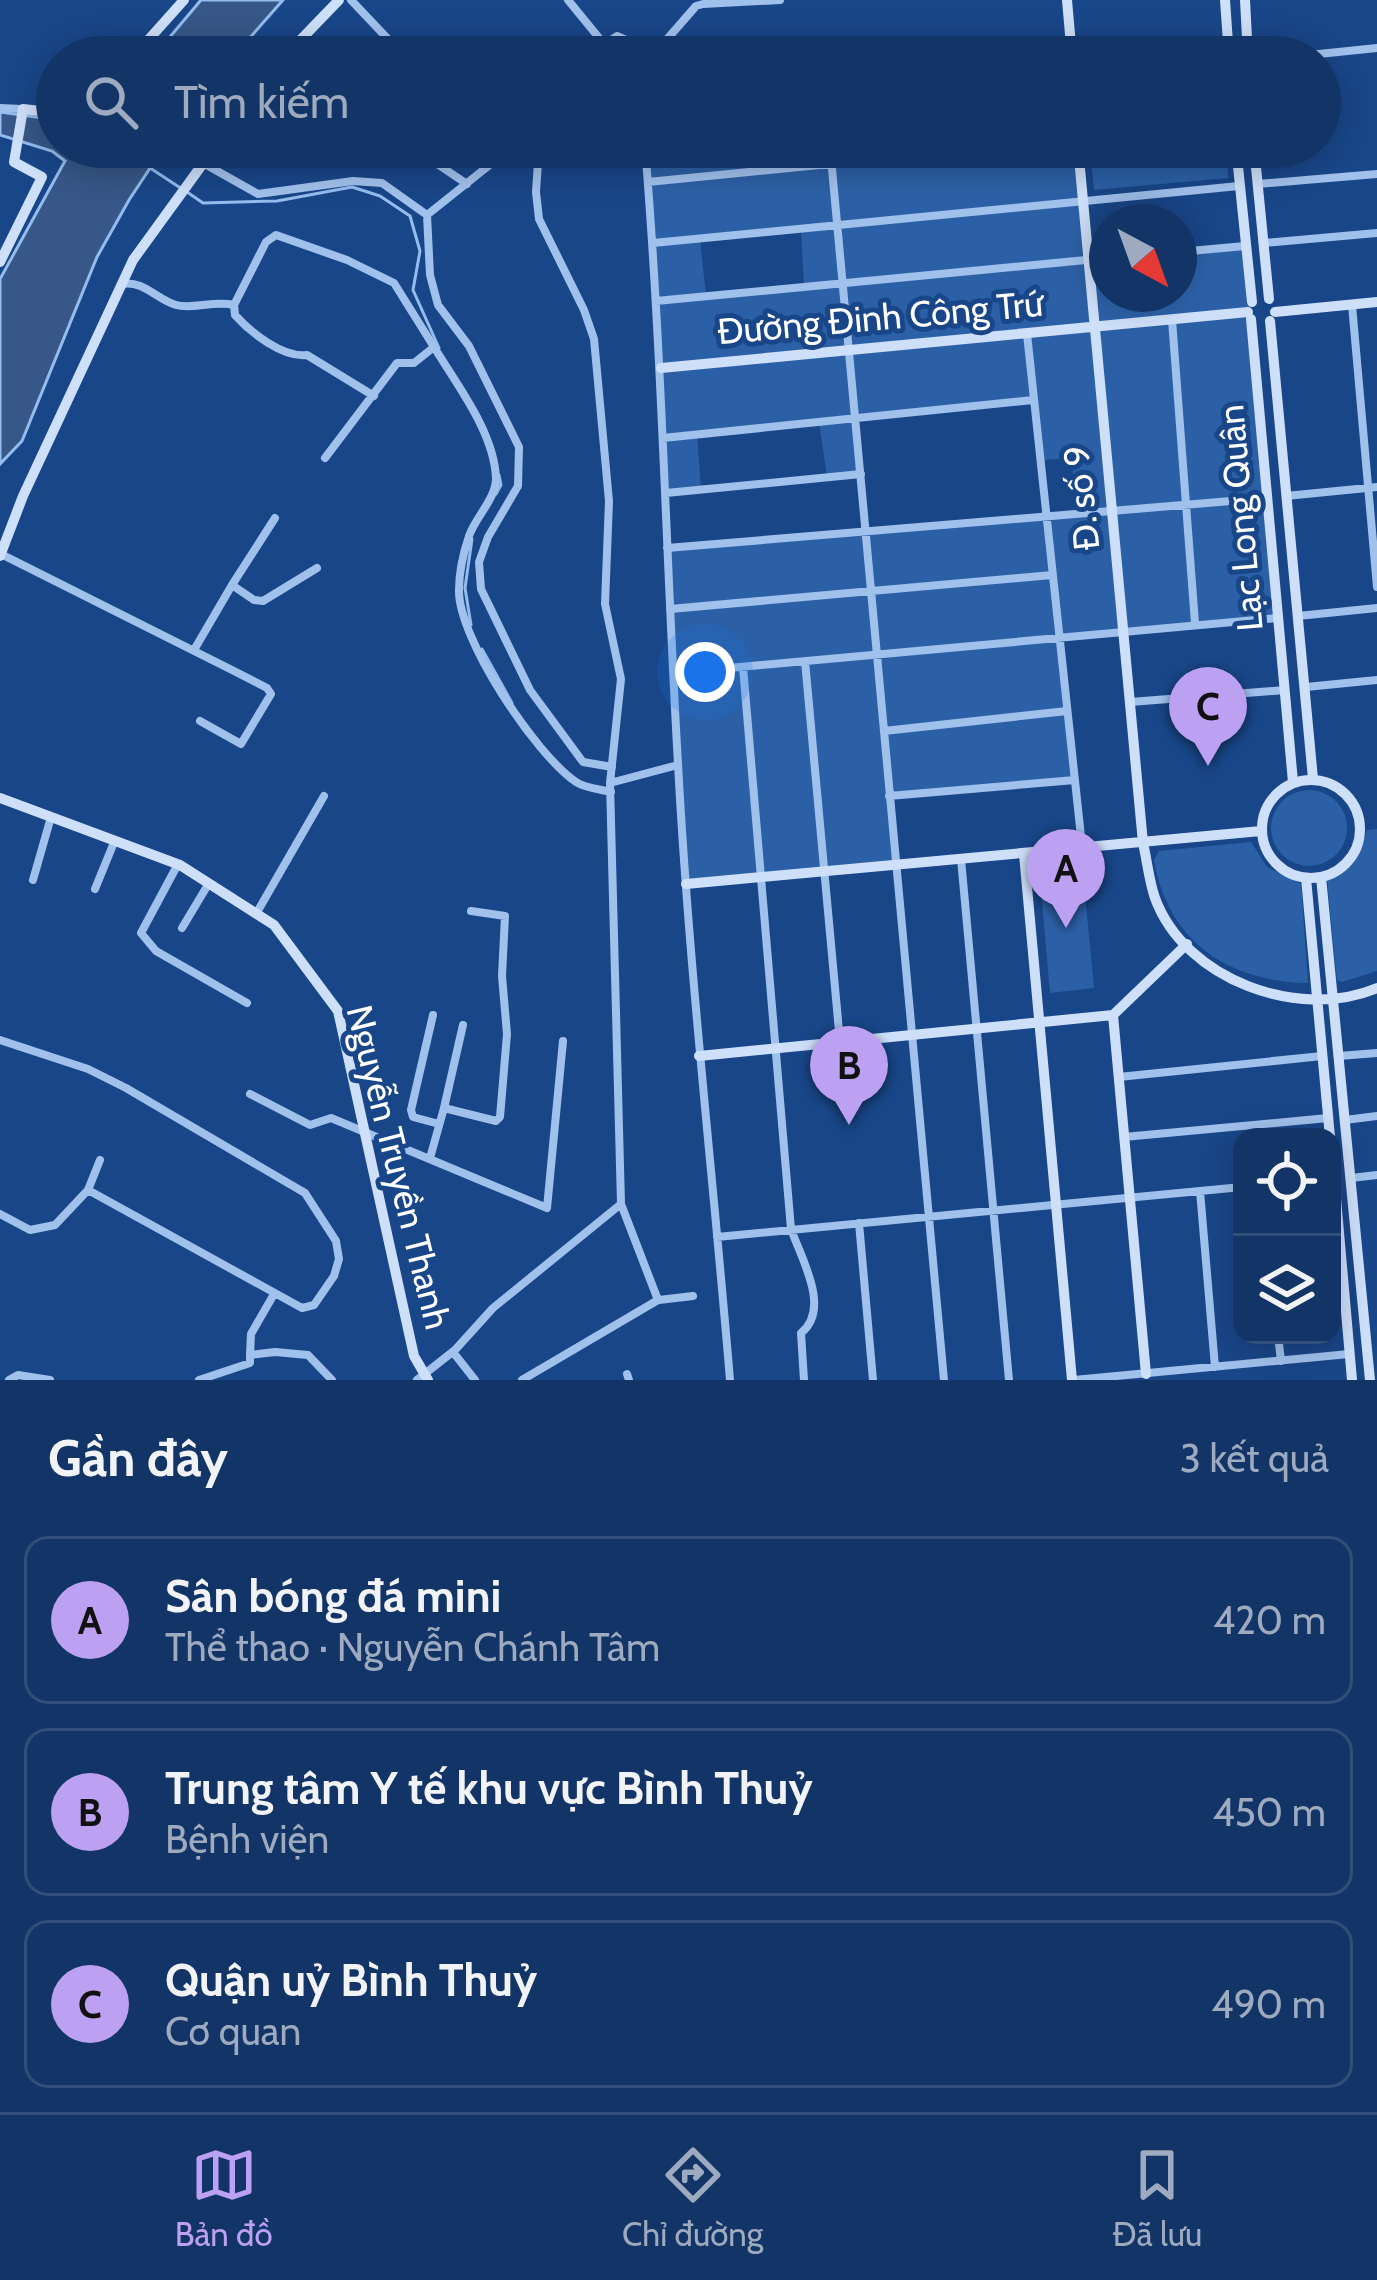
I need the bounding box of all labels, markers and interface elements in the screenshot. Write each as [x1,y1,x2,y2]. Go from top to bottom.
search box [36,36,1341,168]
icon: search [78,69,144,135]
text: Tìm kiếm [174,75,349,129]
north arrow [1089,204,1197,312]
street label: Đường Đinh Công Trứ [715,281,1047,353]
street label: Lạc Long Quân [1208,403,1272,633]
street label: Đ. số 9 [1054,443,1108,553]
your location [675,642,735,702]
pin: C [1169,667,1247,766]
pin: A [1027,829,1105,928]
street label: Nguyễn Truyền Thanh [337,1001,461,1333]
pin: B [810,1026,888,1125]
map controls [1233,1128,1341,1344]
button: locate [1233,1128,1341,1236]
button: layers [1233,1236,1341,1344]
text: Gần đây [48,1427,228,1489]
text: 3 kết quả [1180,1434,1329,1482]
text: Sân bóng đá mini [165,1569,501,1623]
text: A [78,1596,102,1644]
text: 420 m [1213,1596,1326,1644]
text: Thể thao · Nguyễn Chánh Tâm [165,1623,660,1671]
text: Trung tâm Y tế khu vực Bình Thuỷ [165,1761,813,1815]
text: B [78,1788,102,1836]
text: 450 m [1212,1788,1326,1836]
text: Bệnh viện [165,1815,329,1863]
text: Quận uỷ Bình Thuỷ [165,1953,537,2007]
text: C [78,1980,102,2028]
text: 490 m [1211,1980,1326,2028]
text: Cơ quan [165,2007,301,2055]
tab: Bản đồ [175,2142,273,2254]
tab: Chỉ đường [622,2142,763,2254]
tab: Đã lưu [1113,2142,1202,2254]

